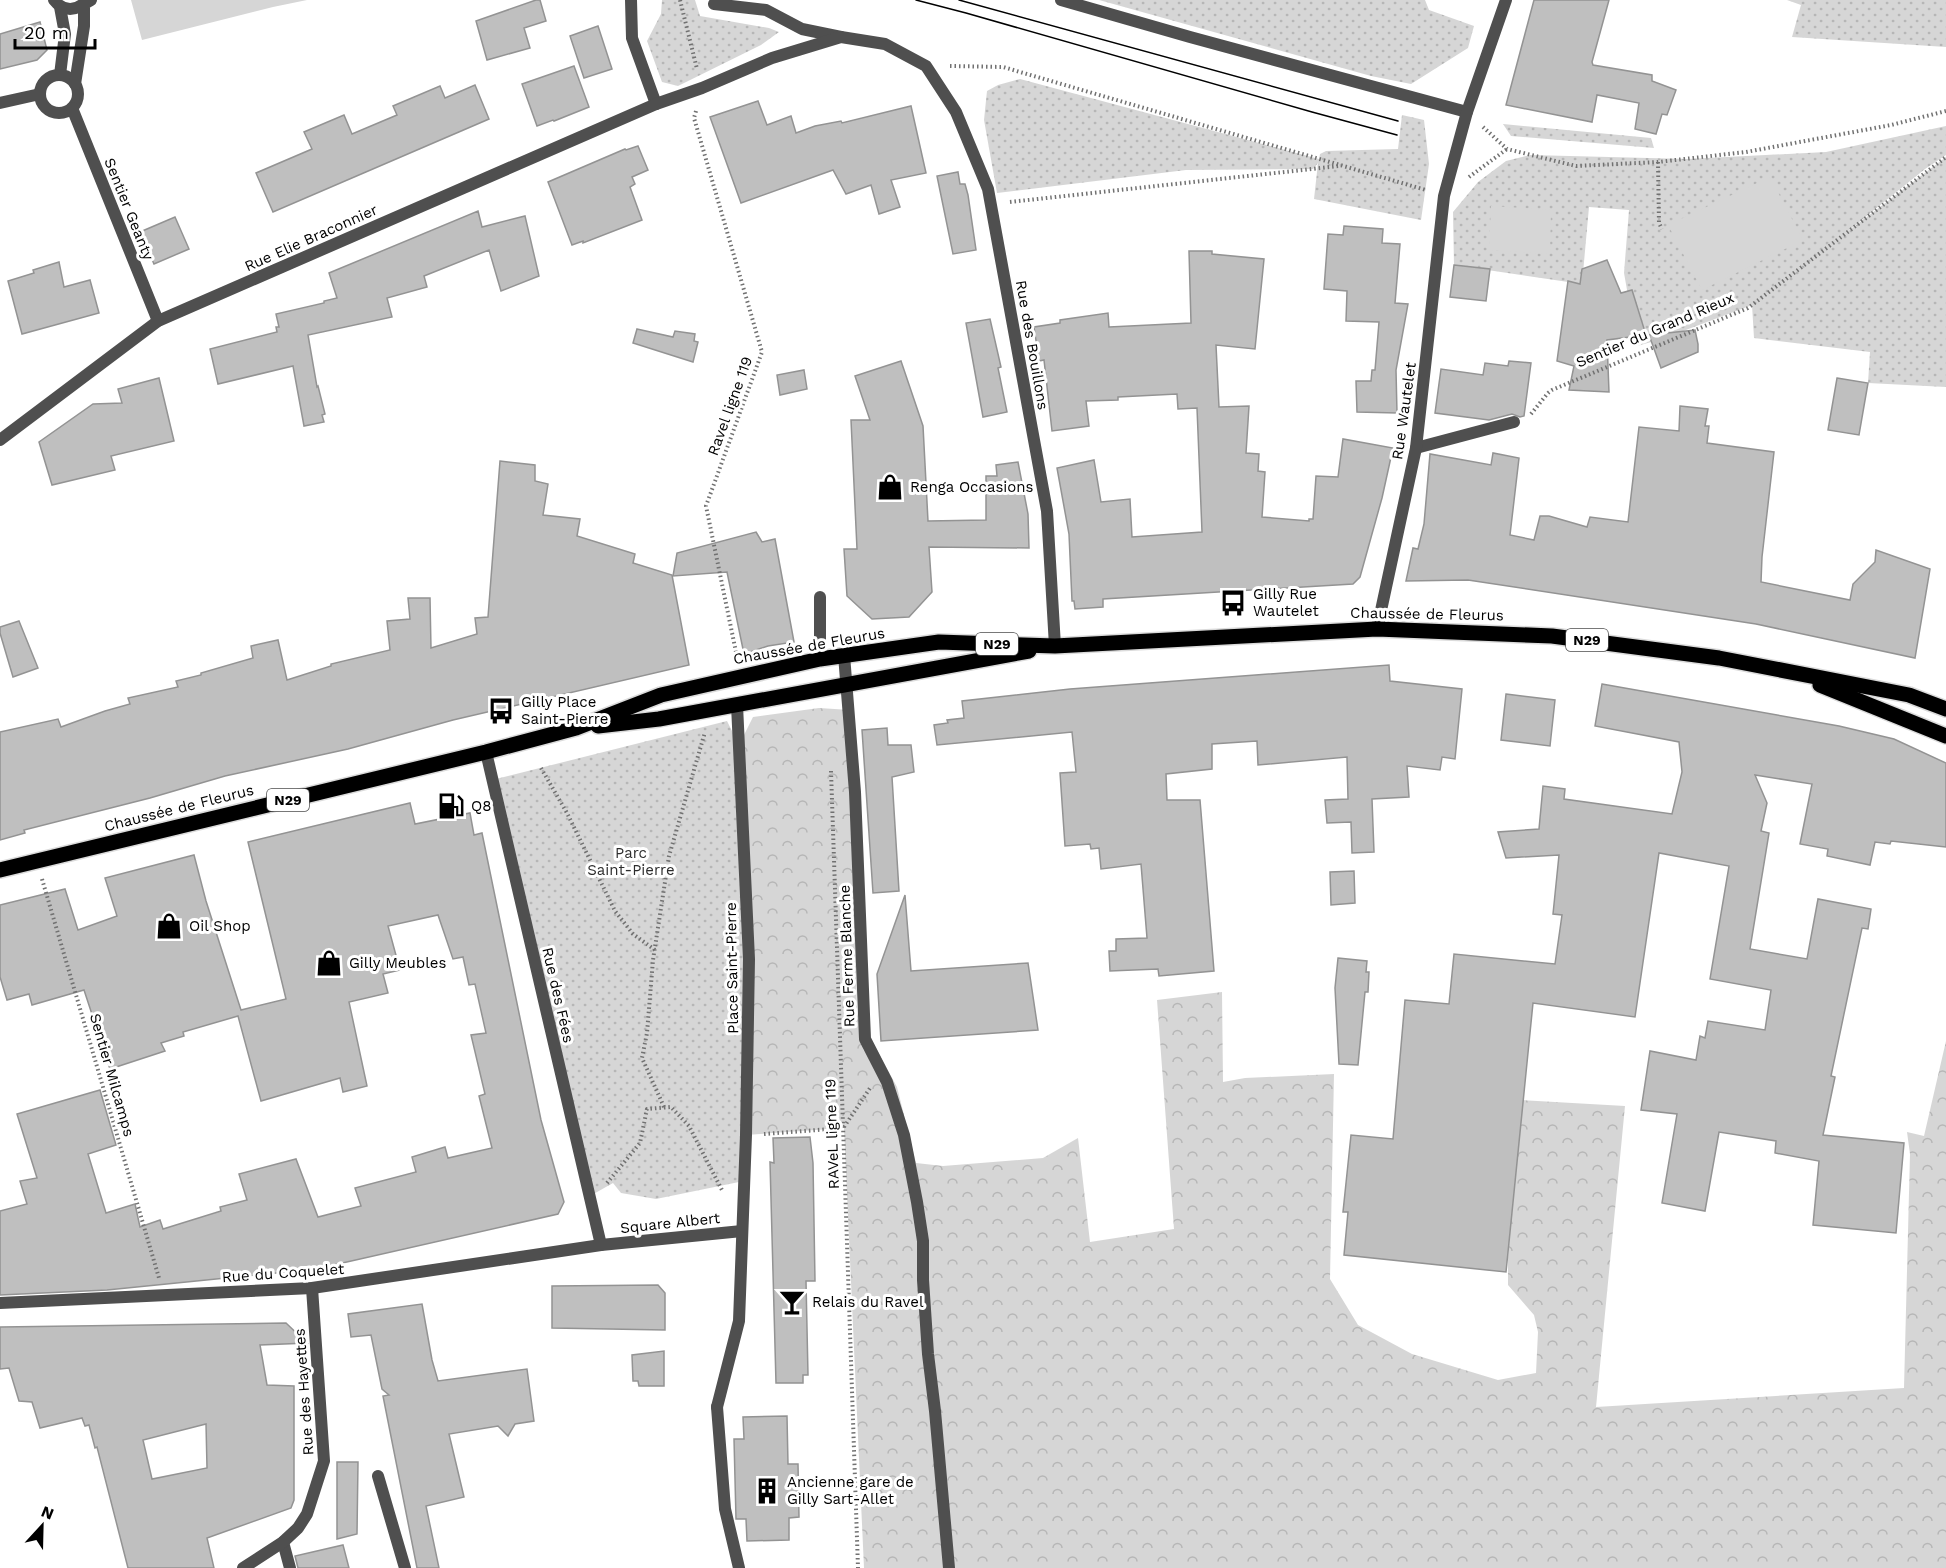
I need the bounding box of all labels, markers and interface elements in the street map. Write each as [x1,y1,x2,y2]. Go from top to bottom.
scale bar [15,12,94,50]
text: 20 m [24,22,69,43]
street label: Sentier Geanty [100,155,158,263]
street label: Rue Elie Braconnier [242,201,380,275]
street label: Rue des Bouillons [1012,279,1052,411]
street label: Sentier du Grand Rieux [1573,289,1737,371]
street label: Ravel ligne 119 [704,354,756,458]
street label: Rue Wautelet [1388,360,1420,461]
shop icon: Renga Occasions [875,472,905,502]
place label: Renga Occasions [910,478,1034,496]
place label: Gilly Rue Wautelet [1253,585,1320,620]
bus stop icon: Gilly Rue Wautelet [1218,588,1248,618]
street label: Chaussée de Fleurus [1350,604,1504,624]
street label: Chaussée de Fleurus [732,624,886,668]
road number: N29 [1566,629,1608,651]
road number: N29 [976,633,1018,655]
place label: Gilly Place Saint-Pierre [521,693,608,728]
bus stop icon: Gilly Place Saint-Pierre [486,696,516,726]
street label: Chaussée de Fleurus [102,781,256,835]
road number: N29 [267,789,309,811]
fuel station icon: Q8 [436,791,466,821]
place label: Q8 [471,797,491,815]
park label: Parc Saint-Pierre [587,844,675,879]
street label: Rue Ferme Blanche [836,884,858,1028]
street label: Place Saint-Pierre [722,902,742,1034]
shop icon: Oil Shop [154,911,184,941]
place label: Oil Shop [189,917,251,935]
street label: Rue des Fées [538,945,578,1045]
shop icon: Gilly Meubles [314,948,344,978]
place label: Gilly Meubles [349,954,446,972]
street label: Sentier Milcamps [86,1011,138,1139]
street label: RAVeL ligne 119 [821,1078,843,1190]
street label: Square Albert [619,1209,722,1237]
street label: Rue du Coquelet [221,1260,345,1286]
bar icon: Relais du Ravel [777,1287,807,1317]
place label: Relais du Ravel [812,1293,924,1311]
street label: Rue des Hayettes [291,1328,317,1456]
place label: Ancienne gare de Gilly Sart-Allet [787,1473,914,1508]
building icon: Ancienne gare de Gilly Sart-Allet [752,1476,782,1506]
north arrow [12,1496,72,1556]
text: N [38,1502,56,1524]

